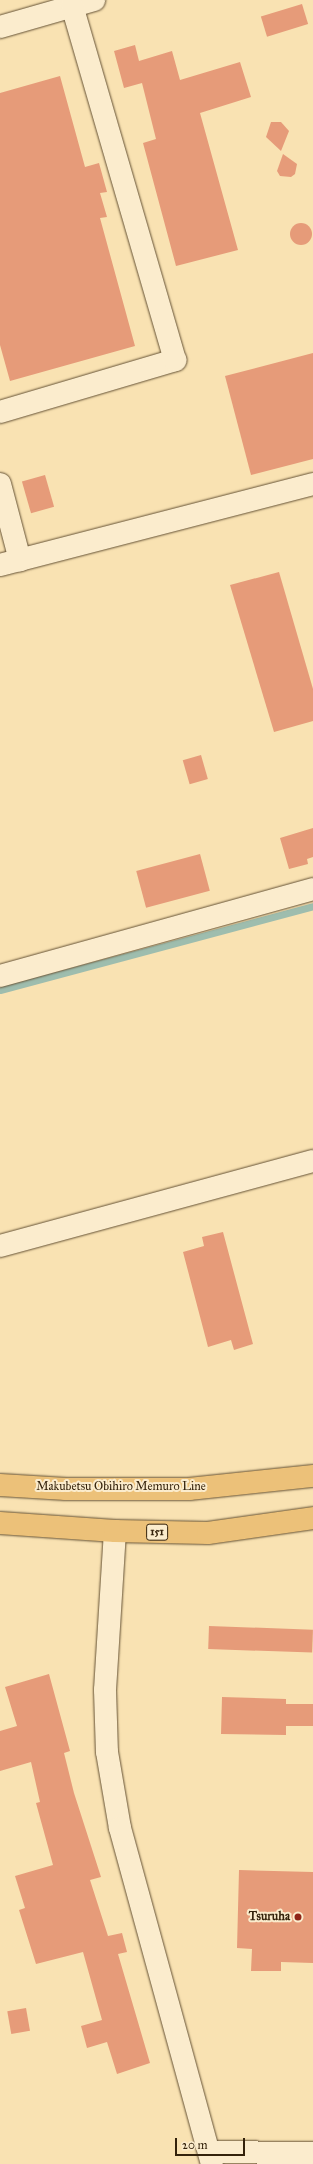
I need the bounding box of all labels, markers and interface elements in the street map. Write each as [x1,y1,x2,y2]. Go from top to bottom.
street label: Makubetsu Obihiro Memuro Line [36,1480,206,1494]
road number: 151 [146,1523,168,1541]
place label: Tsuruha [249,1910,290,1924]
marker: Tsuruha [293,1912,303,1922]
scale bar [177,2130,247,2156]
text: 20 m [182,2138,208,2152]

